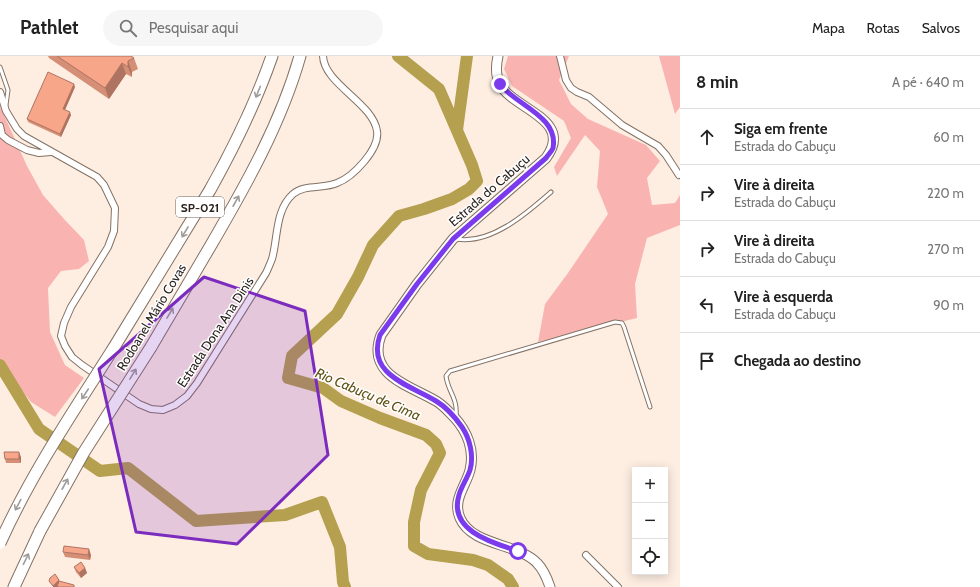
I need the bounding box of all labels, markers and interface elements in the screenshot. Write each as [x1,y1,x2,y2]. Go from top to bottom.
search box [103,10,383,46]
text: Pathlet [20,16,79,39]
icon: search [117,17,139,39]
text: Pesquisar aqui [149,19,238,37]
text: Mapa [812,19,845,37]
text: Rotas [867,19,900,37]
text: Salvos [922,19,960,37]
text: 8 min [696,72,738,92]
text: A pé · 640 m [892,74,964,90]
route end [491,75,509,93]
one-way arrow [253,86,261,98]
text: Siga em frente [734,120,827,138]
icon: ahead [696,126,718,148]
text: 60 m [933,129,964,145]
text: Estrada do Cabuçu [734,138,836,154]
street label: Estrada do Cabuçu [445,150,533,229]
text: Vire à direita [734,176,815,194]
icon: right [696,182,718,204]
text: 220 m [927,185,964,201]
text: Estrada do Cabuçu [734,194,836,210]
one-way arrow [233,195,241,207]
road number: SP-021 [176,197,224,217]
one-way arrow [180,226,188,238]
text: Vire à direita [734,232,815,250]
icon: right [696,238,718,260]
text: 270 m [927,241,964,257]
text: Estrada do Cabuçu [734,250,836,266]
street label: Rodoanel Mário Covas [113,260,190,373]
street label: Estrada Dona Ana Dinis [173,273,257,390]
text: Vire à esquerda [734,288,833,306]
icon: left [696,294,718,316]
text: 90 m [933,297,964,313]
text: Estrada do Cabuçu [734,306,836,322]
one-way arrow [167,307,175,319]
icon: arrive [696,350,718,372]
text: Chegada ao destino [734,352,861,370]
water label: Rio Cabuçu de Cima [313,364,423,424]
one-way arrow [130,368,138,380]
one-way arrow [80,388,88,400]
map controls [632,467,668,575]
button: + [632,467,668,503]
one-way arrow [62,479,70,491]
one-way arrow [14,499,22,511]
button: − [632,503,668,539]
button: locate [632,539,668,575]
route start [509,542,527,560]
one-way arrow [23,553,30,565]

